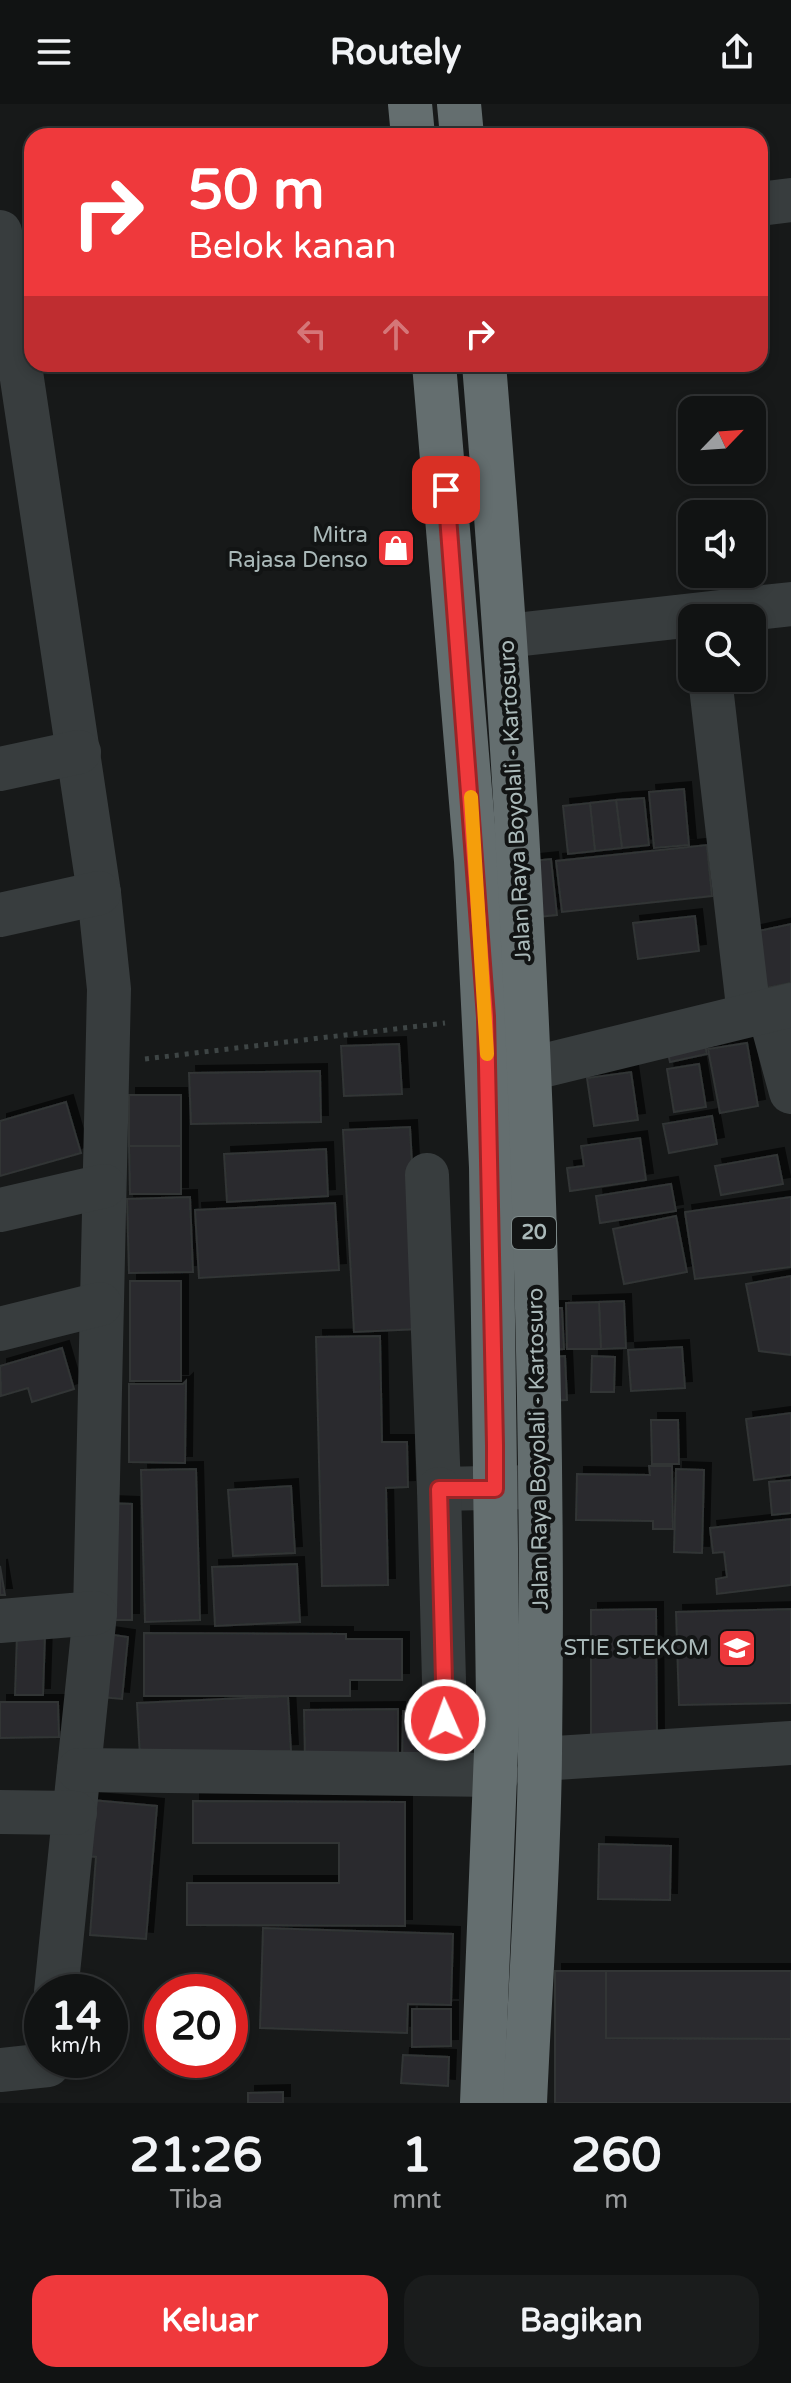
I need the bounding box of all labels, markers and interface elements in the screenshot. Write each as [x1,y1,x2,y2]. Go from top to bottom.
icon: menu [32,30,76,74]
icon: share [715,30,759,74]
text: Routely [330,31,461,74]
text: 50 m [188,157,324,224]
icon: right [56,160,160,264]
text: Belok kanan [188,225,397,268]
icon: left [290,312,334,356]
icon: ahead [374,312,418,356]
icon: right [458,312,502,356]
north arrow [678,396,766,484]
map controls [678,396,766,692]
pin [412,456,480,524]
icon: arrive [424,468,468,512]
button: sound [678,500,766,588]
place label: Mitra Rajasa Denso [227,522,368,573]
shop icon: Mitra Rajasa Denso [375,527,417,569]
button: search [678,604,766,692]
street label: Jalan Raya Boyolali - Kartosuro [494,639,536,963]
road number: 20 [512,1217,556,1249]
street label: Jalan Raya Boyolali - Kartosuro [522,1288,554,1610]
school or university icon: STIE STEKOM [716,1627,758,1669]
place label: STIE STEKOM [563,1635,709,1661]
position arrow [403,1678,487,1762]
speed limit sign: 20 [144,1974,248,2078]
text: 14 [51,1992,101,2040]
text: km/h [51,2034,101,2058]
text: 21:26 [130,2127,263,2185]
text: 1 [402,2127,432,2185]
text: 260 [571,2127,661,2185]
text: Tiba [170,2184,223,2215]
text: mnt [392,2184,441,2215]
text: m [604,2184,628,2215]
button: Keluar [32,2275,388,2367]
button: Bagikan [404,2275,759,2367]

